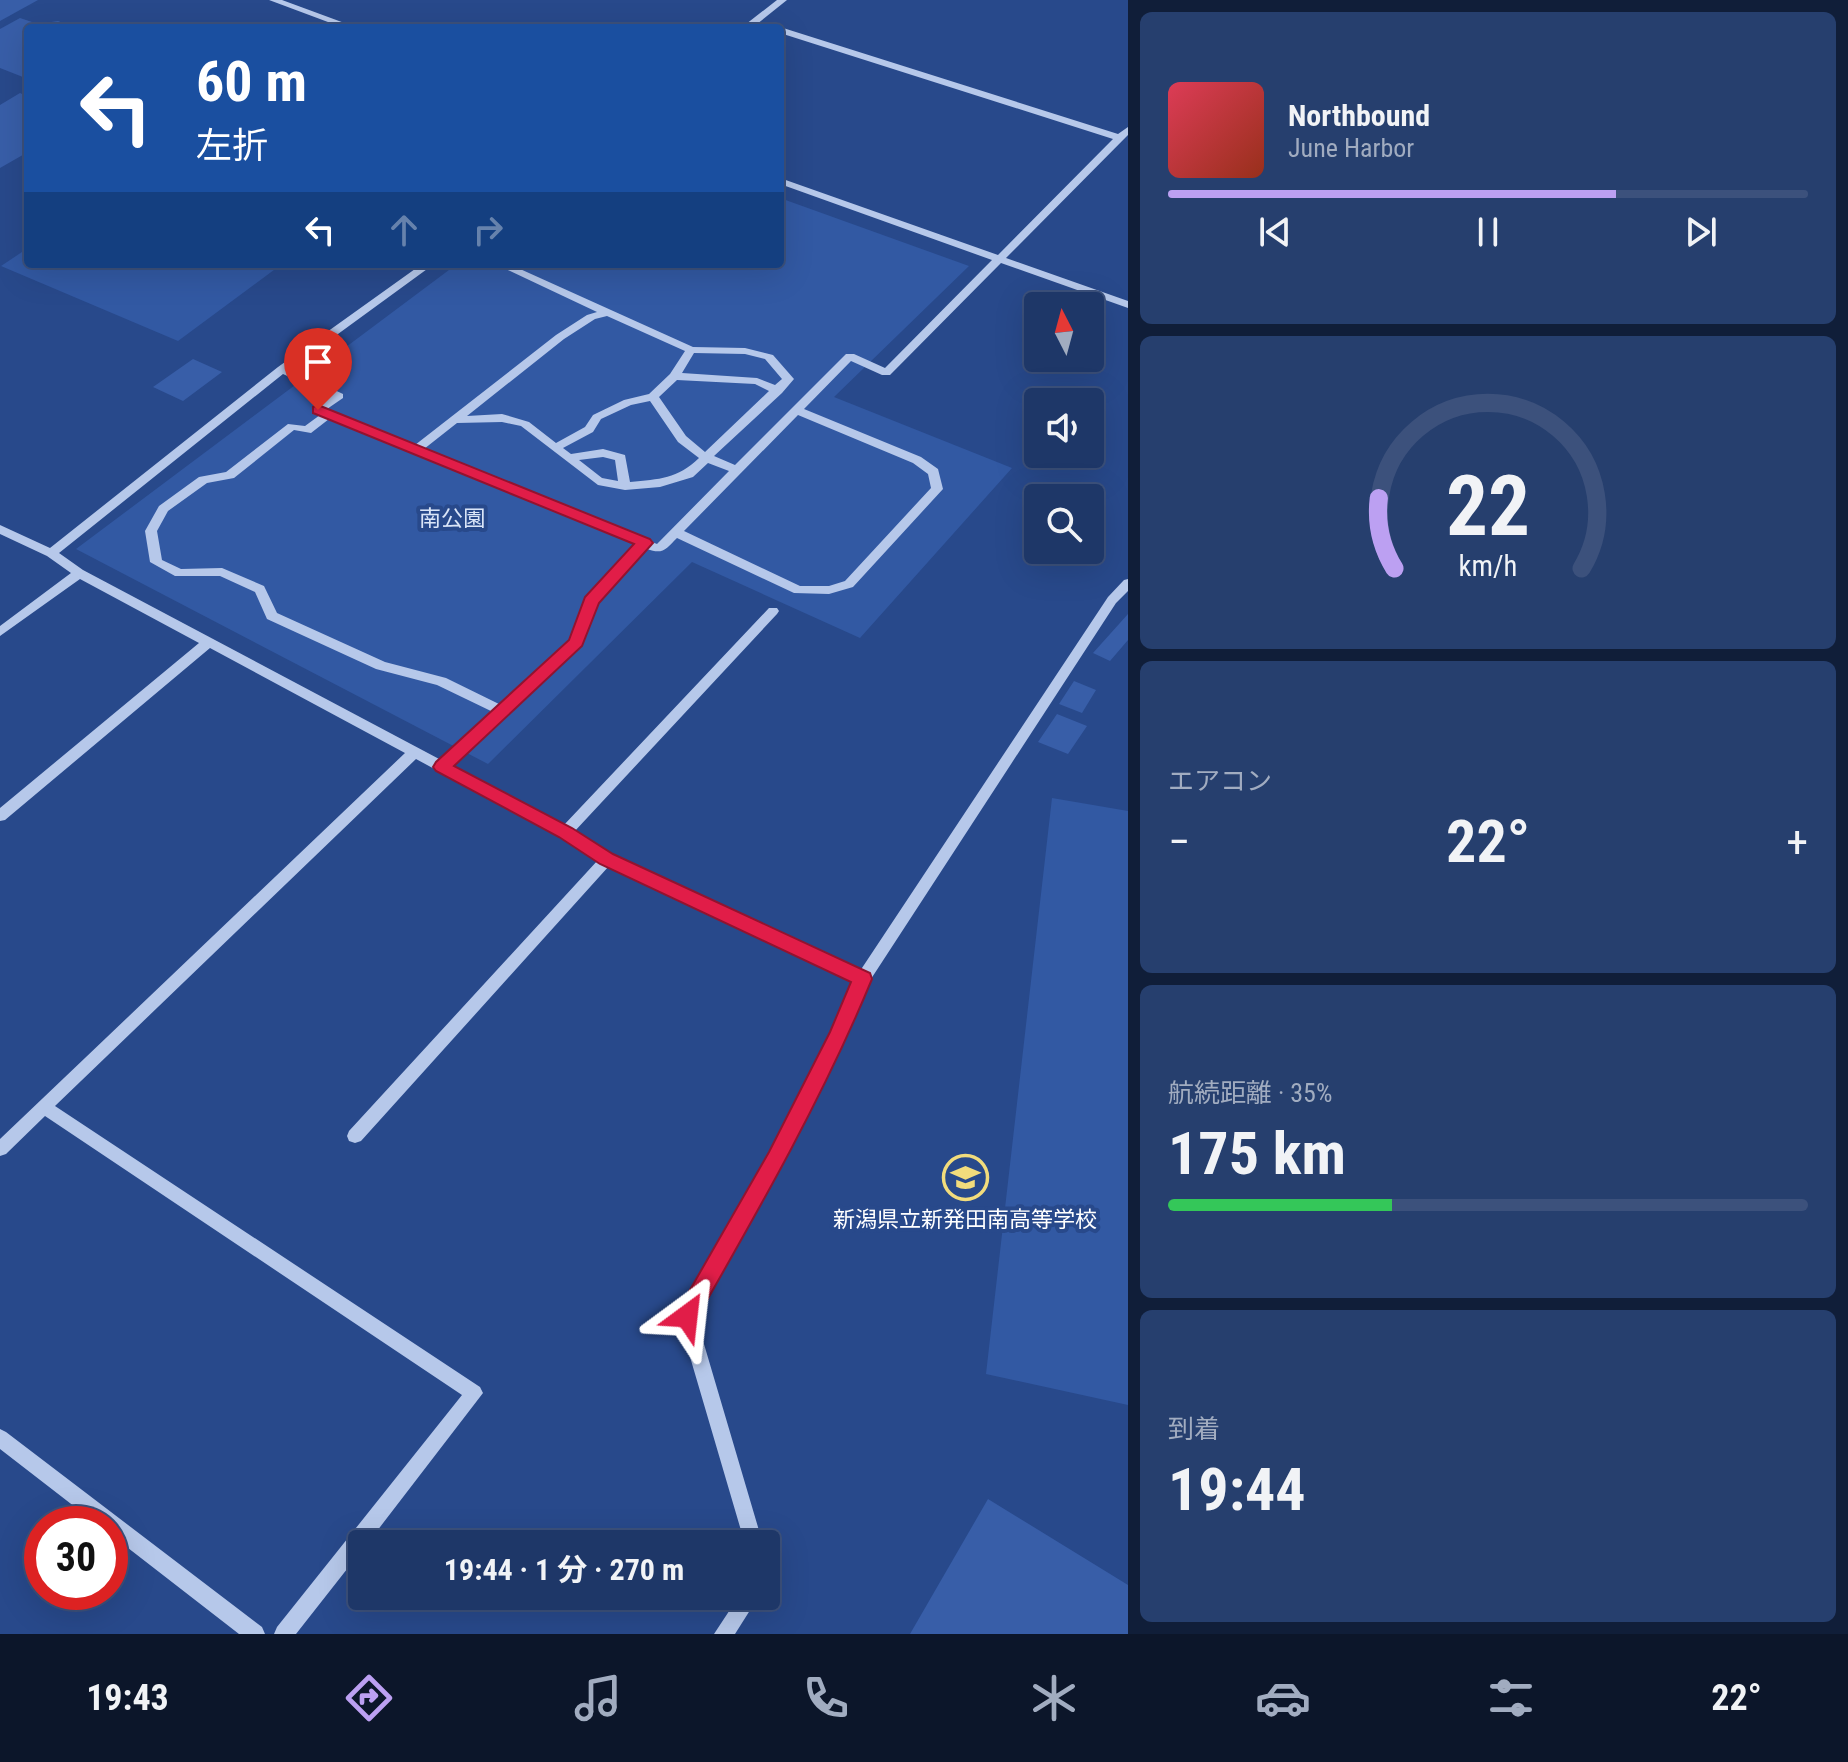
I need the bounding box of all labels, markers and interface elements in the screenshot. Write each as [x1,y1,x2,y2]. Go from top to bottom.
text: 60 m [196,49,307,115]
icon: left [64,56,168,160]
text: Northbound [1288,98,1430,133]
text: 左折 [196,125,268,167]
text: June Harbor [1288,133,1414,163]
icon: left [298,208,342,252]
icon: ahead [382,208,426,252]
icon: right [466,208,510,252]
icon: previous [1253,210,1297,254]
icon: pause [1466,210,1510,254]
icon: next [1679,210,1723,254]
north arrow [1024,292,1104,372]
map controls [1024,292,1104,564]
pin [284,328,352,410]
icon: arrive [296,340,340,384]
button: sound [1024,388,1104,468]
text: 22 [1446,457,1530,554]
button: search [1024,484,1104,564]
park label: 南公園 [419,506,485,531]
text: km/h [1459,549,1517,583]
text: エアコン [1168,766,1272,796]
text: 22° [1446,806,1530,877]
text: − [1168,816,1190,868]
text: + [1786,816,1808,868]
text: 航続距離 · 35% [1168,1078,1332,1108]
text: 175 km [1168,1118,1346,1189]
school or university icon: 新潟県立新発田南高等学校 [941,1154,989,1202]
place label: 新潟県立新発田南高等学校 [833,1207,1097,1232]
position arrow [645,1274,729,1358]
text: 到着 [1168,1414,1220,1444]
text: 19:44 [1168,1454,1306,1525]
speed limit sign: 30 [24,1506,128,1610]
text: 19:44 · 1 分 · 270 m [444,1552,684,1587]
icon: directions [341,1670,397,1726]
icon: music [570,1670,626,1726]
icon: phone [798,1670,854,1726]
icon: climate [1026,1670,1082,1726]
icon: car [1255,1670,1311,1726]
icon: filters [1483,1670,1539,1726]
text: 19:43 [86,1677,169,1719]
text: 22° [1711,1677,1762,1719]

